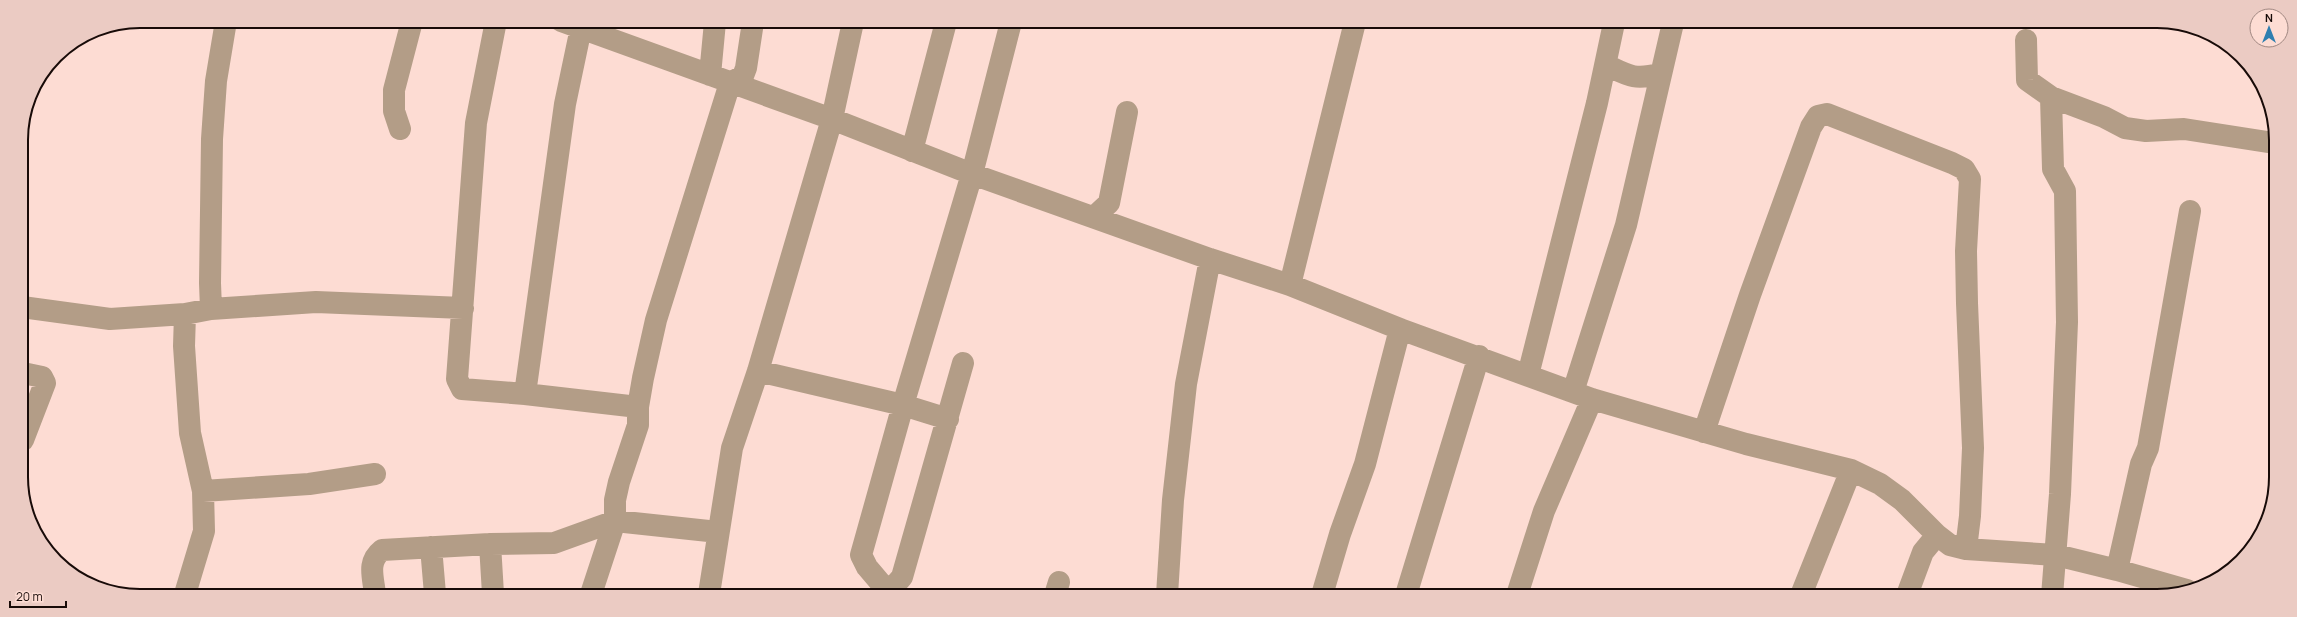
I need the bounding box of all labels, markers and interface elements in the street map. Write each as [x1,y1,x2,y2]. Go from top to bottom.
north arrow [2249,8,2289,48]
text: N [2265,10,2273,25]
scale bar [10,583,66,609]
text: 20 m [16,588,43,605]

